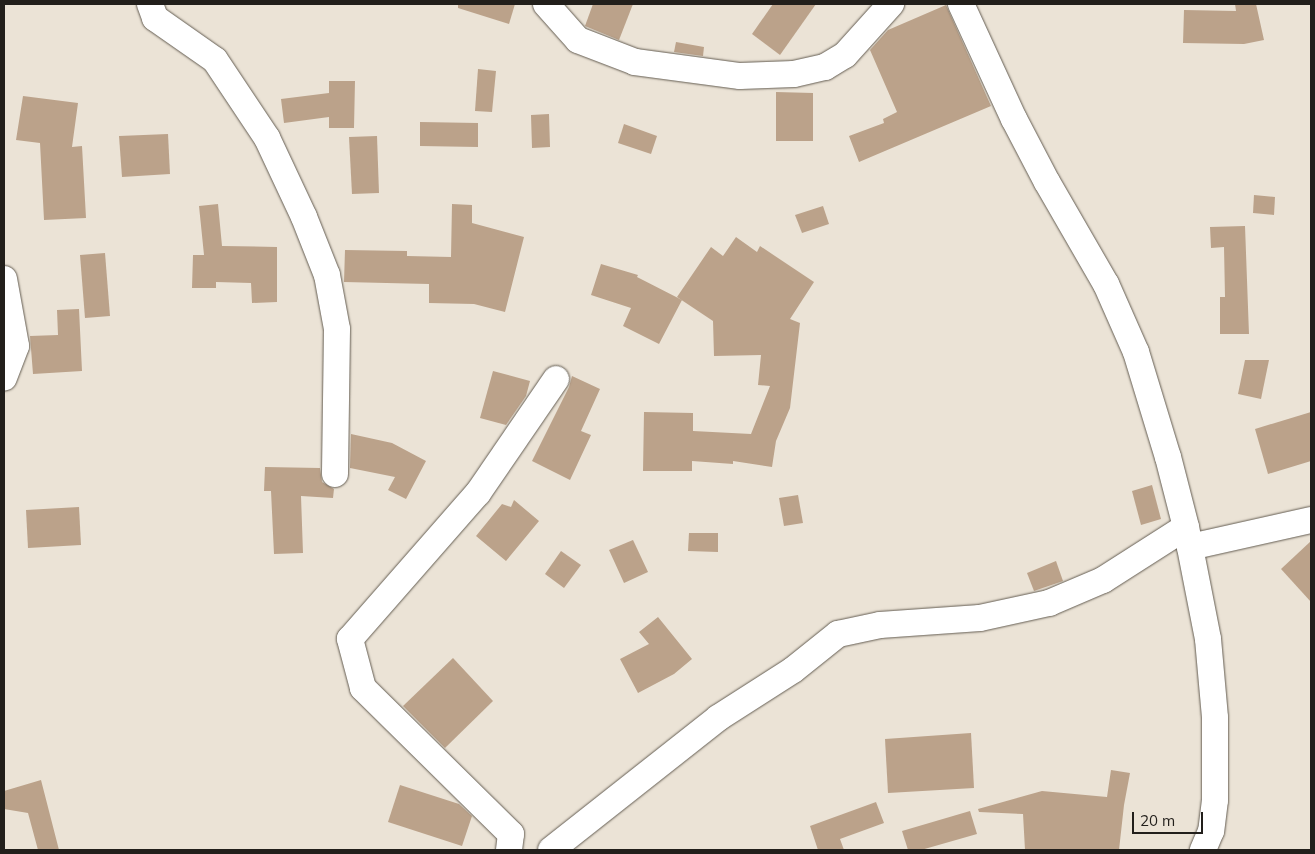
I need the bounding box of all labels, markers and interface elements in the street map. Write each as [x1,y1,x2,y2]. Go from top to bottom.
scale bar [1135,802,1206,834]
text: 20 m [1140,811,1175,830]

